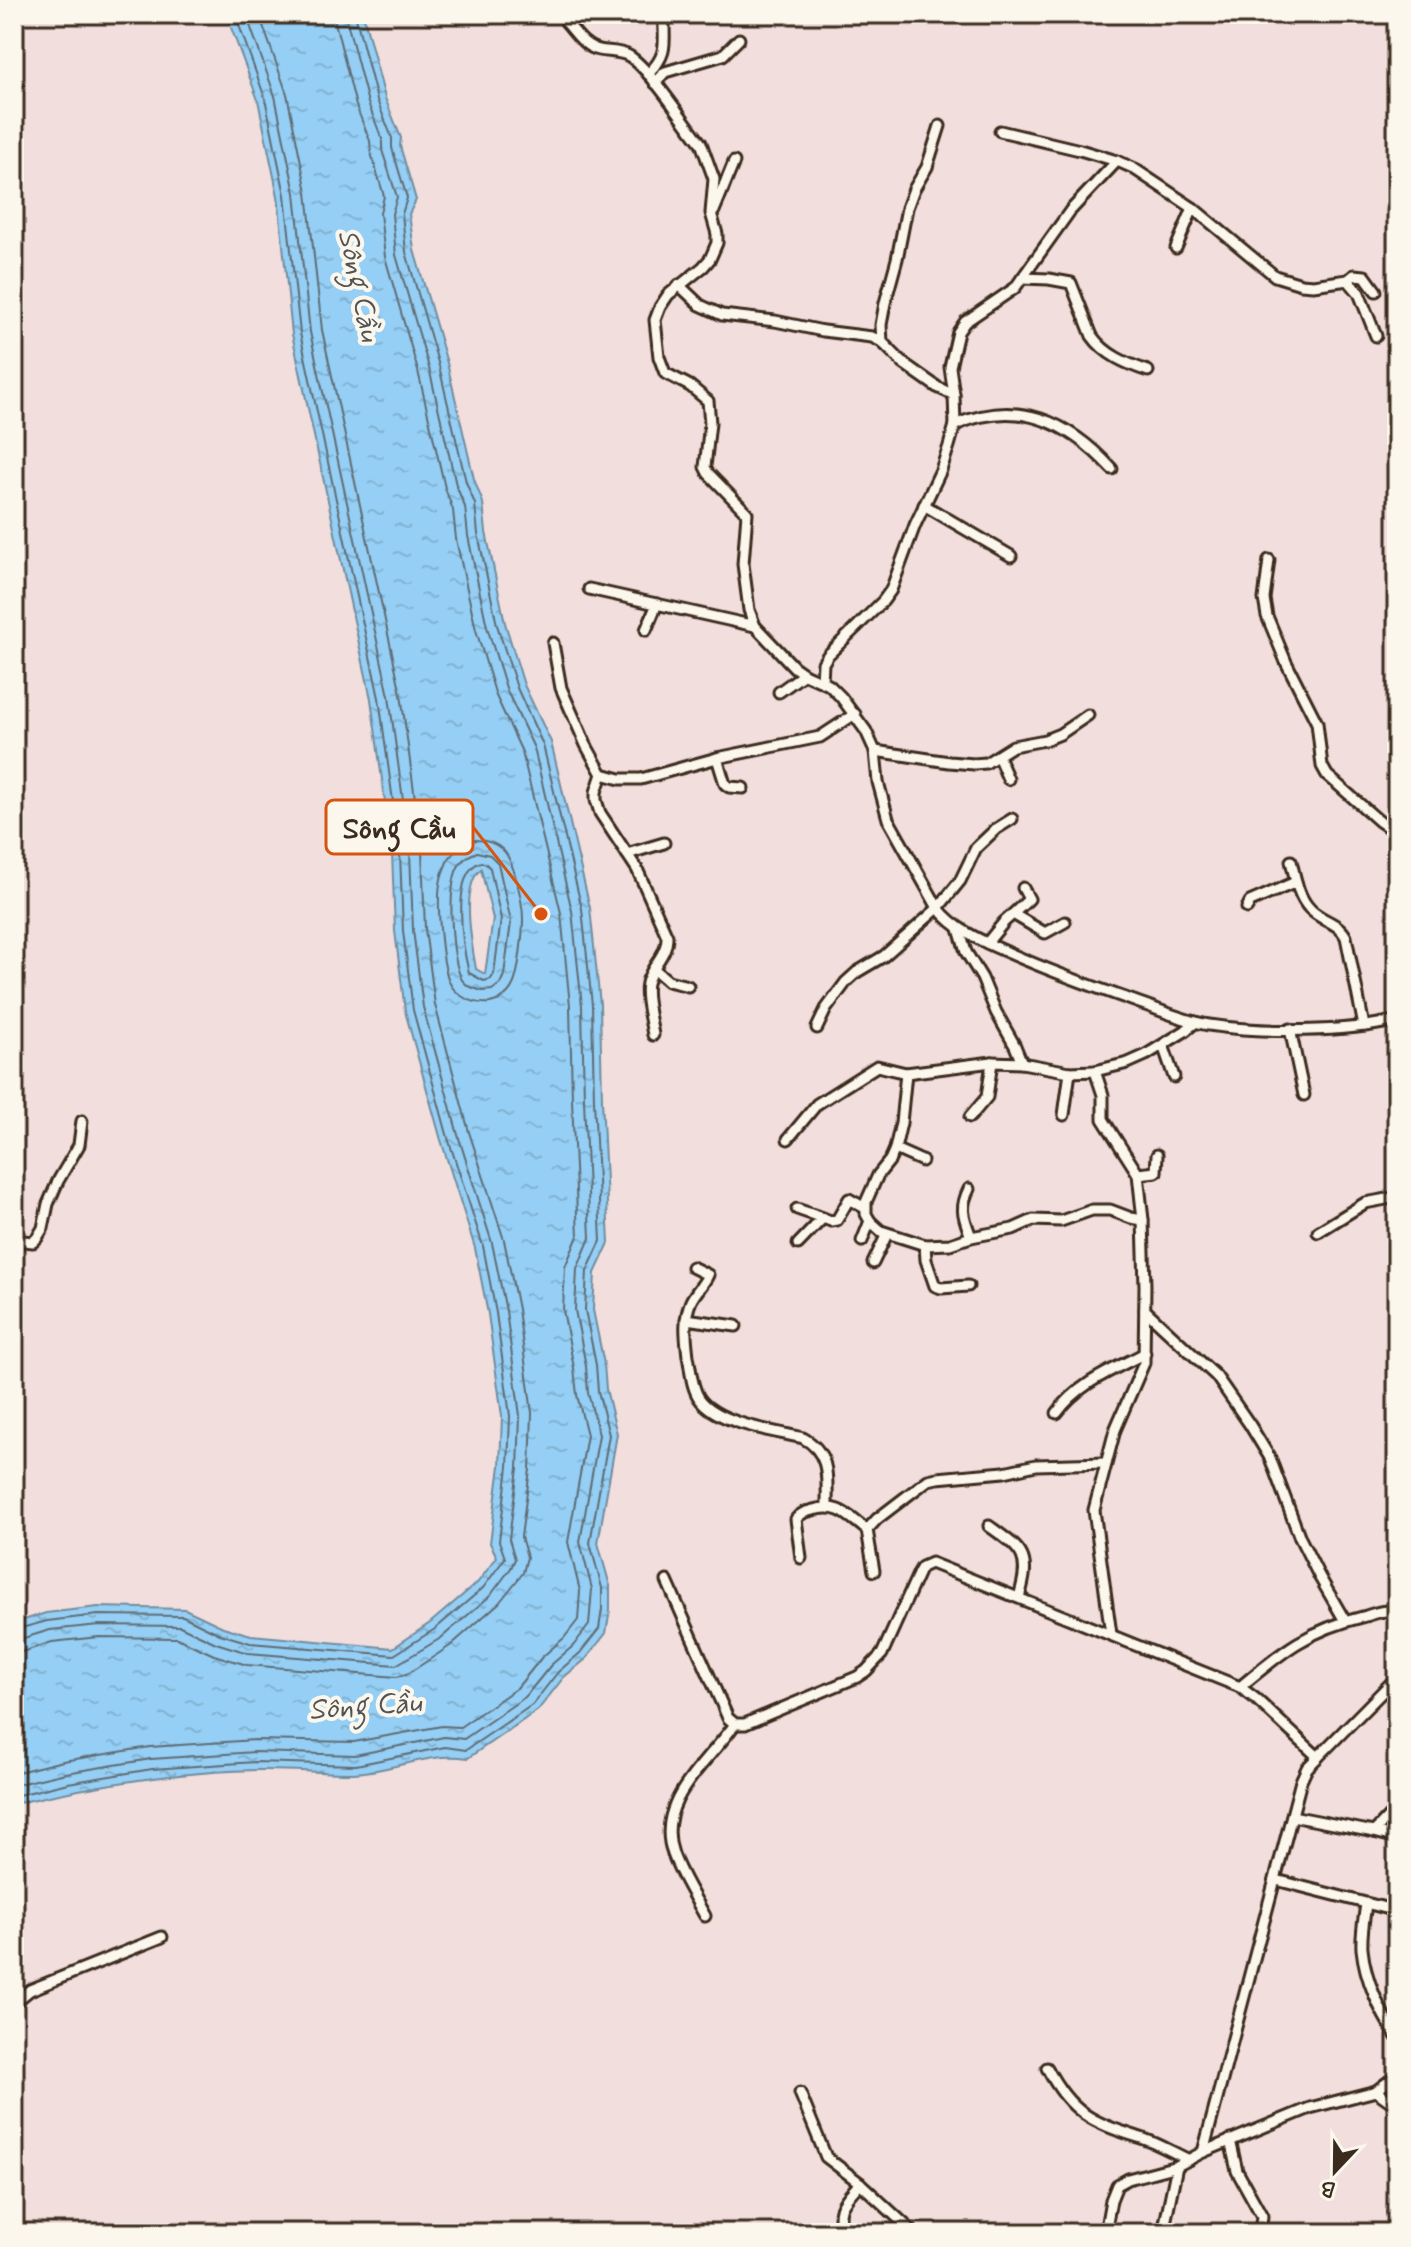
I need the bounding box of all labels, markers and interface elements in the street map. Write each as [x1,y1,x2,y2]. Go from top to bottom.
water label: Sông Cầu [324,226,390,347]
callout: Sông Cầu [326,800,473,854]
text: Sông Cầu [342,810,456,853]
water label: Sông Cầu [307,1683,425,1734]
north arrow [1295,2131,1375,2211]
text: B [1316,2172,1340,2203]

